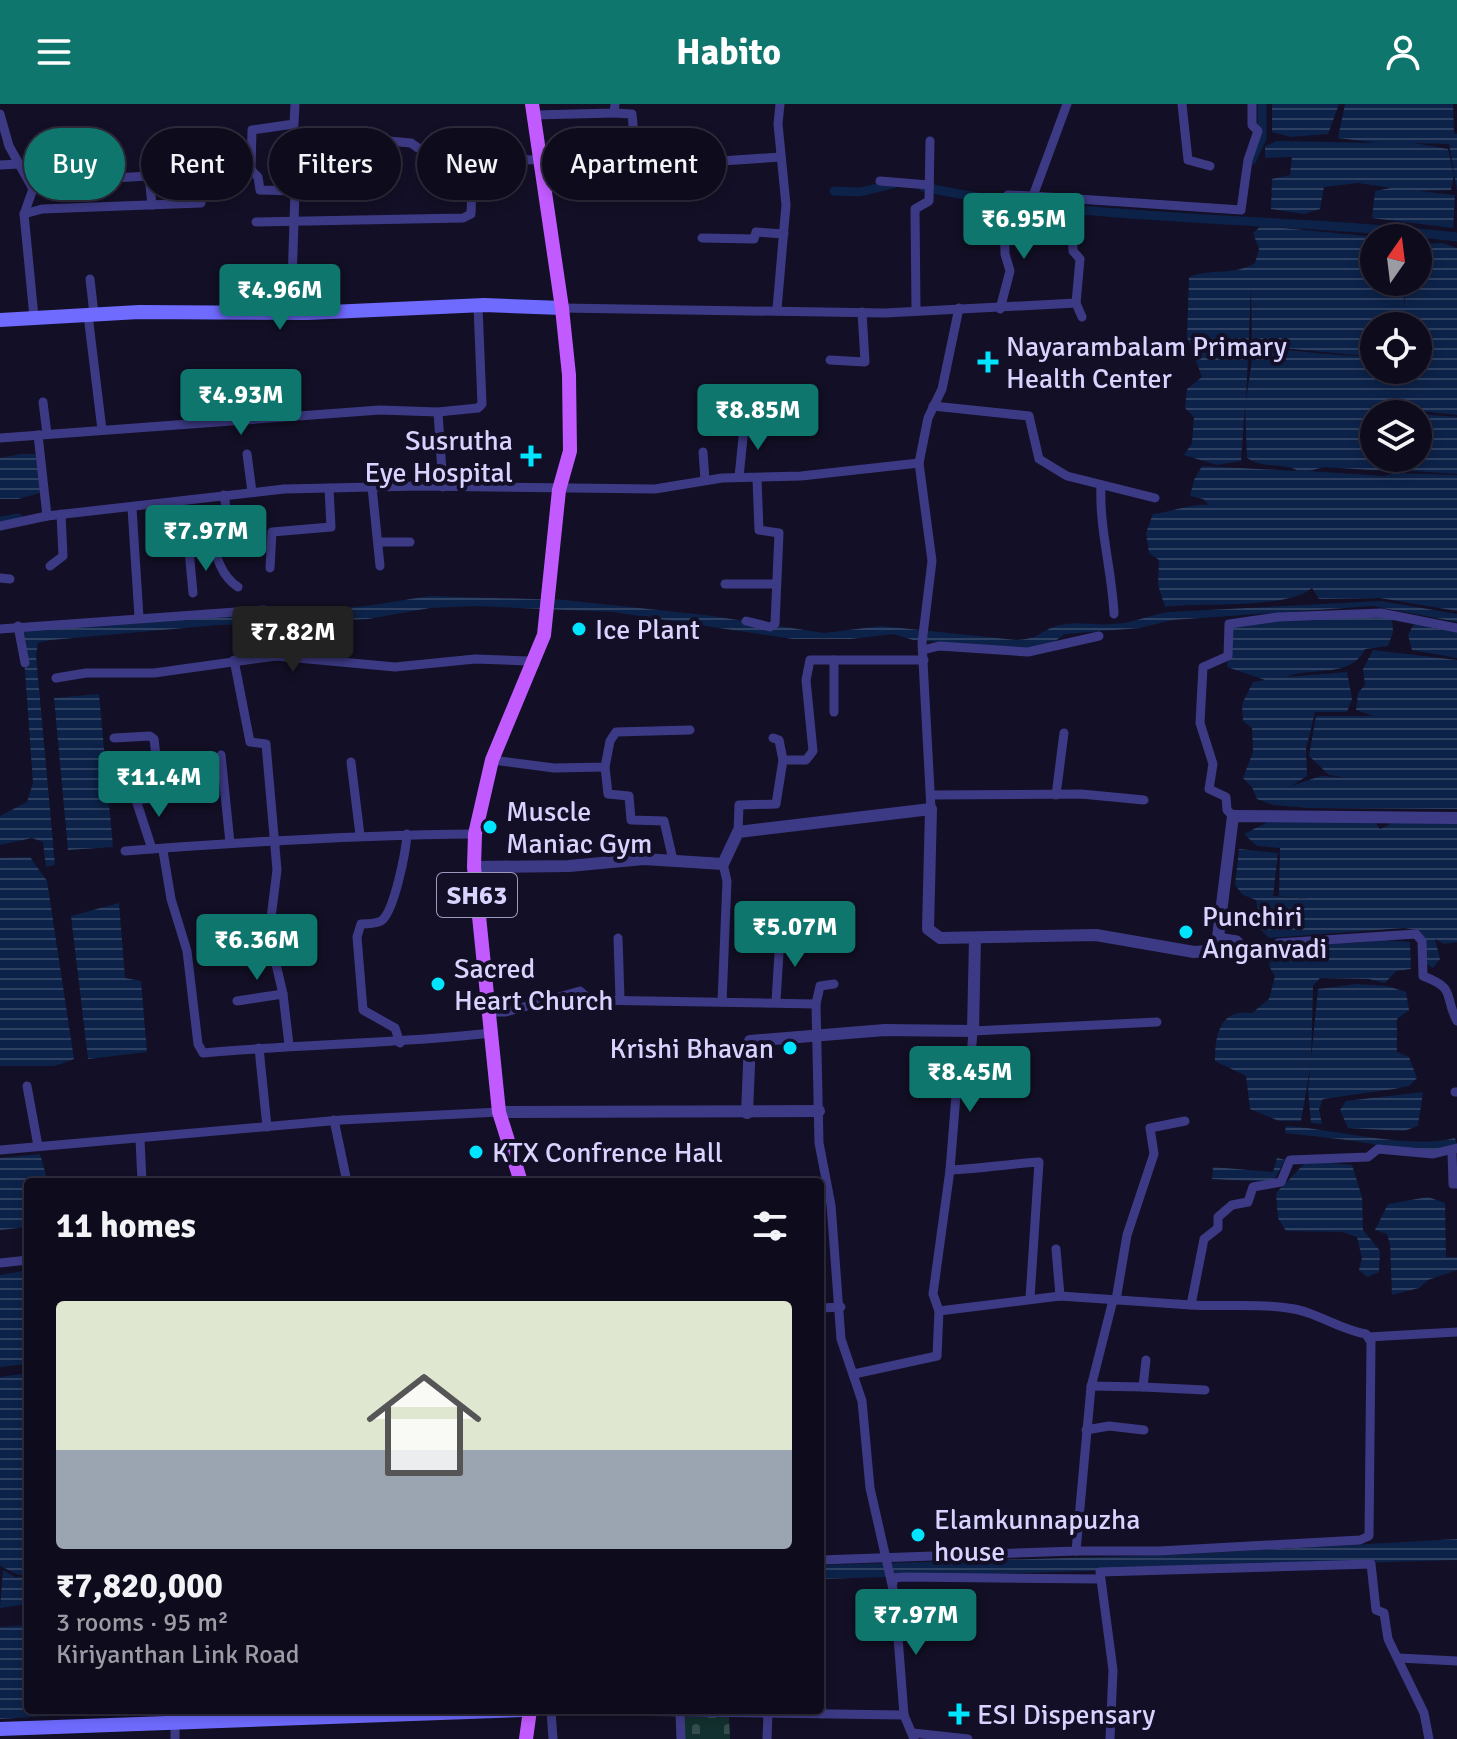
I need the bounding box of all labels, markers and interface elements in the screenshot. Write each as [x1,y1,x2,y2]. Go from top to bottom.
icon: menu [32,30,76,74]
text: Habito [676,30,781,75]
icon: person [1381,30,1425,74]
chip: Buy [24,128,125,200]
chip: Rent [141,128,253,200]
chip: Filters [269,128,401,200]
chip: New [417,128,526,200]
chip: Apartment [542,128,726,200]
pin: ₹6.95M [959,193,1089,261]
text: ₹6.95M [981,203,1067,235]
north arrow [1360,224,1432,296]
map controls [1360,224,1432,472]
pin: ₹4.96M [215,264,345,332]
text: ₹4.96M [237,274,323,306]
button: locate [1360,312,1432,384]
place label: Nayarambalam Primary Health Center [1006,330,1287,396]
marker: Nayarambalam Primary Health Center [977,351,999,373]
pin: ₹4.93M [176,369,306,437]
text: ₹4.93M [198,379,284,411]
pin: ₹8.85M [693,384,823,452]
text: ₹8.85M [715,394,801,426]
button: layers [1360,400,1432,472]
place label: Susrutha Eye Hospital [364,424,513,490]
marker: Susrutha Eye Hospital [520,445,542,467]
pin: ₹7.97M [141,505,271,573]
text: ₹7.97M [163,515,249,547]
pin: ₹7.82M [228,606,358,674]
place label: Ice Plant [595,613,700,647]
text: ₹7.82M [250,616,336,648]
marker: Ice Plant [570,620,588,638]
pin: ₹11.4M [94,751,224,819]
text: ₹11.4M [116,761,202,793]
place label: Muscle Maniac Gym [506,795,652,861]
marker: Muscle Maniac Gym [481,818,499,836]
road number: SH63 [437,873,517,917]
place label: Punchiri Anganvadi [1202,900,1327,966]
pin: ₹5.07M [730,901,860,969]
text: ₹5.07M [752,911,838,943]
pin: ₹6.36M [192,914,322,982]
marker: Punchiri Anganvadi [1177,923,1195,941]
text: ₹6.36M [214,924,300,956]
place label: Sacred Heart Church [454,952,614,1018]
marker: Sacred Heart Church [429,975,447,993]
place label: Krishi Bhavan [610,1032,774,1066]
marker: Krishi Bhavan [781,1039,799,1057]
pin: ₹8.45M [905,1046,1035,1114]
text: ₹8.45M [927,1056,1013,1088]
place label: KTX Confrence Hall [492,1136,723,1170]
marker: KTX Confrence Hall [467,1143,485,1161]
icon: filters [748,1204,792,1248]
text: 11 homes [56,1205,196,1247]
icon: home [352,1353,496,1497]
place label: Elamkunnapuzha house [934,1503,1140,1569]
marker: Elamkunnapuzha house [909,1526,927,1544]
text: ₹7,820,000 [56,1565,223,1607]
pin: ₹7.97M [851,1589,981,1657]
text: ₹7.97M [873,1599,959,1631]
text: 3 rooms · 95 m² [56,1607,229,1639]
text: Kiriyanthan Link Road [56,1639,300,1671]
place label: ESI Dispensary [977,1698,1155,1732]
marker: ESI Dispensary [948,1703,970,1725]

